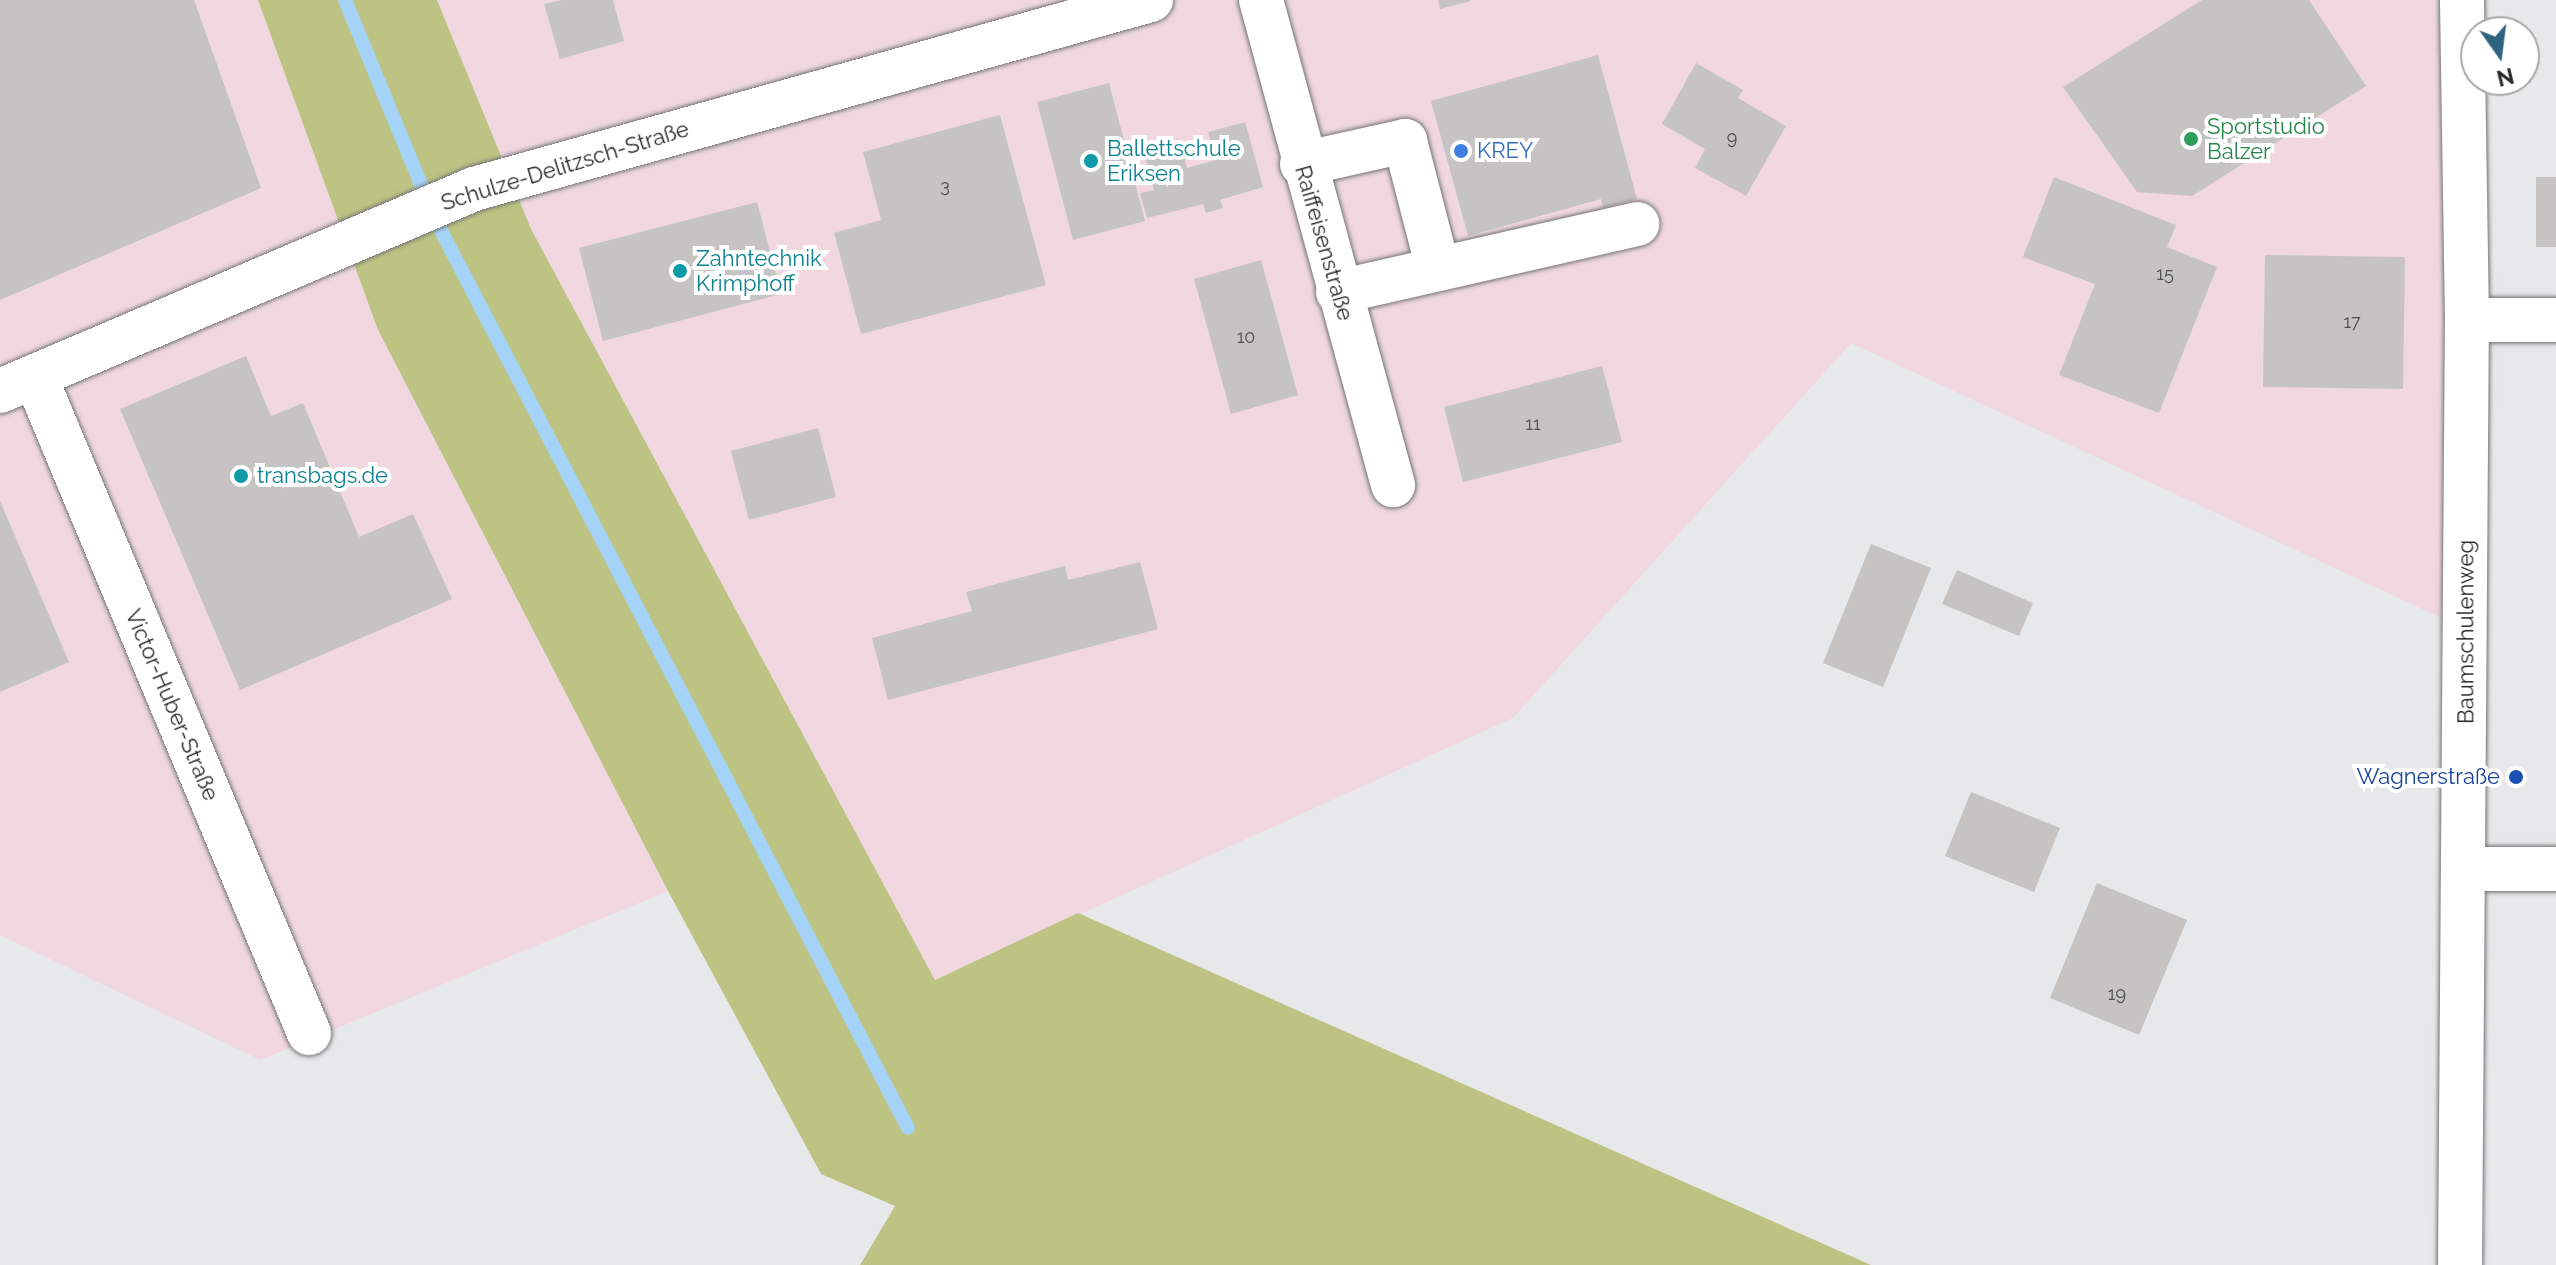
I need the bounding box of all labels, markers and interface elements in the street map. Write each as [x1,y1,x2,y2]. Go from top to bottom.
north arrow [2460,16,2540,96]
text: N [2494,63,2517,92]
place label: Sportstudio Balzer [2207,113,2325,164]
street label: Schulze-Delitzsch-Straße [438,116,692,216]
house number: 9 [1727,127,1737,149]
marker: Sportstudio Balzer [2182,130,2200,148]
place label: Ballettschule Eriksen [1107,135,1241,186]
place label: KREY [1477,138,1533,164]
marker: KREY [1452,142,1470,160]
marker: Ballettschule Eriksen [1082,152,1100,170]
street label: Raiffeisenstraße [1289,162,1359,324]
house number: 3 [940,175,950,197]
place label: Zahntechnik Krimphoff [696,245,822,296]
marker: Zahntechnik Krimphoff [671,262,689,280]
house number: 15 [2156,263,2174,285]
house number: 17 [2343,311,2361,333]
house number: 10 [1237,326,1255,348]
house number: 11 [1525,413,1541,435]
place label: transbags.de [257,463,388,489]
marker: transbags.de [232,467,250,485]
street label: Baumschulenweg [2453,540,2479,724]
street label: Victor-Huber-Straße [120,605,224,805]
place label: Wagnerstraße [2356,764,2500,790]
marker: Wagnerstraße [2507,768,2525,786]
house number: 19 [2108,983,2126,1005]

